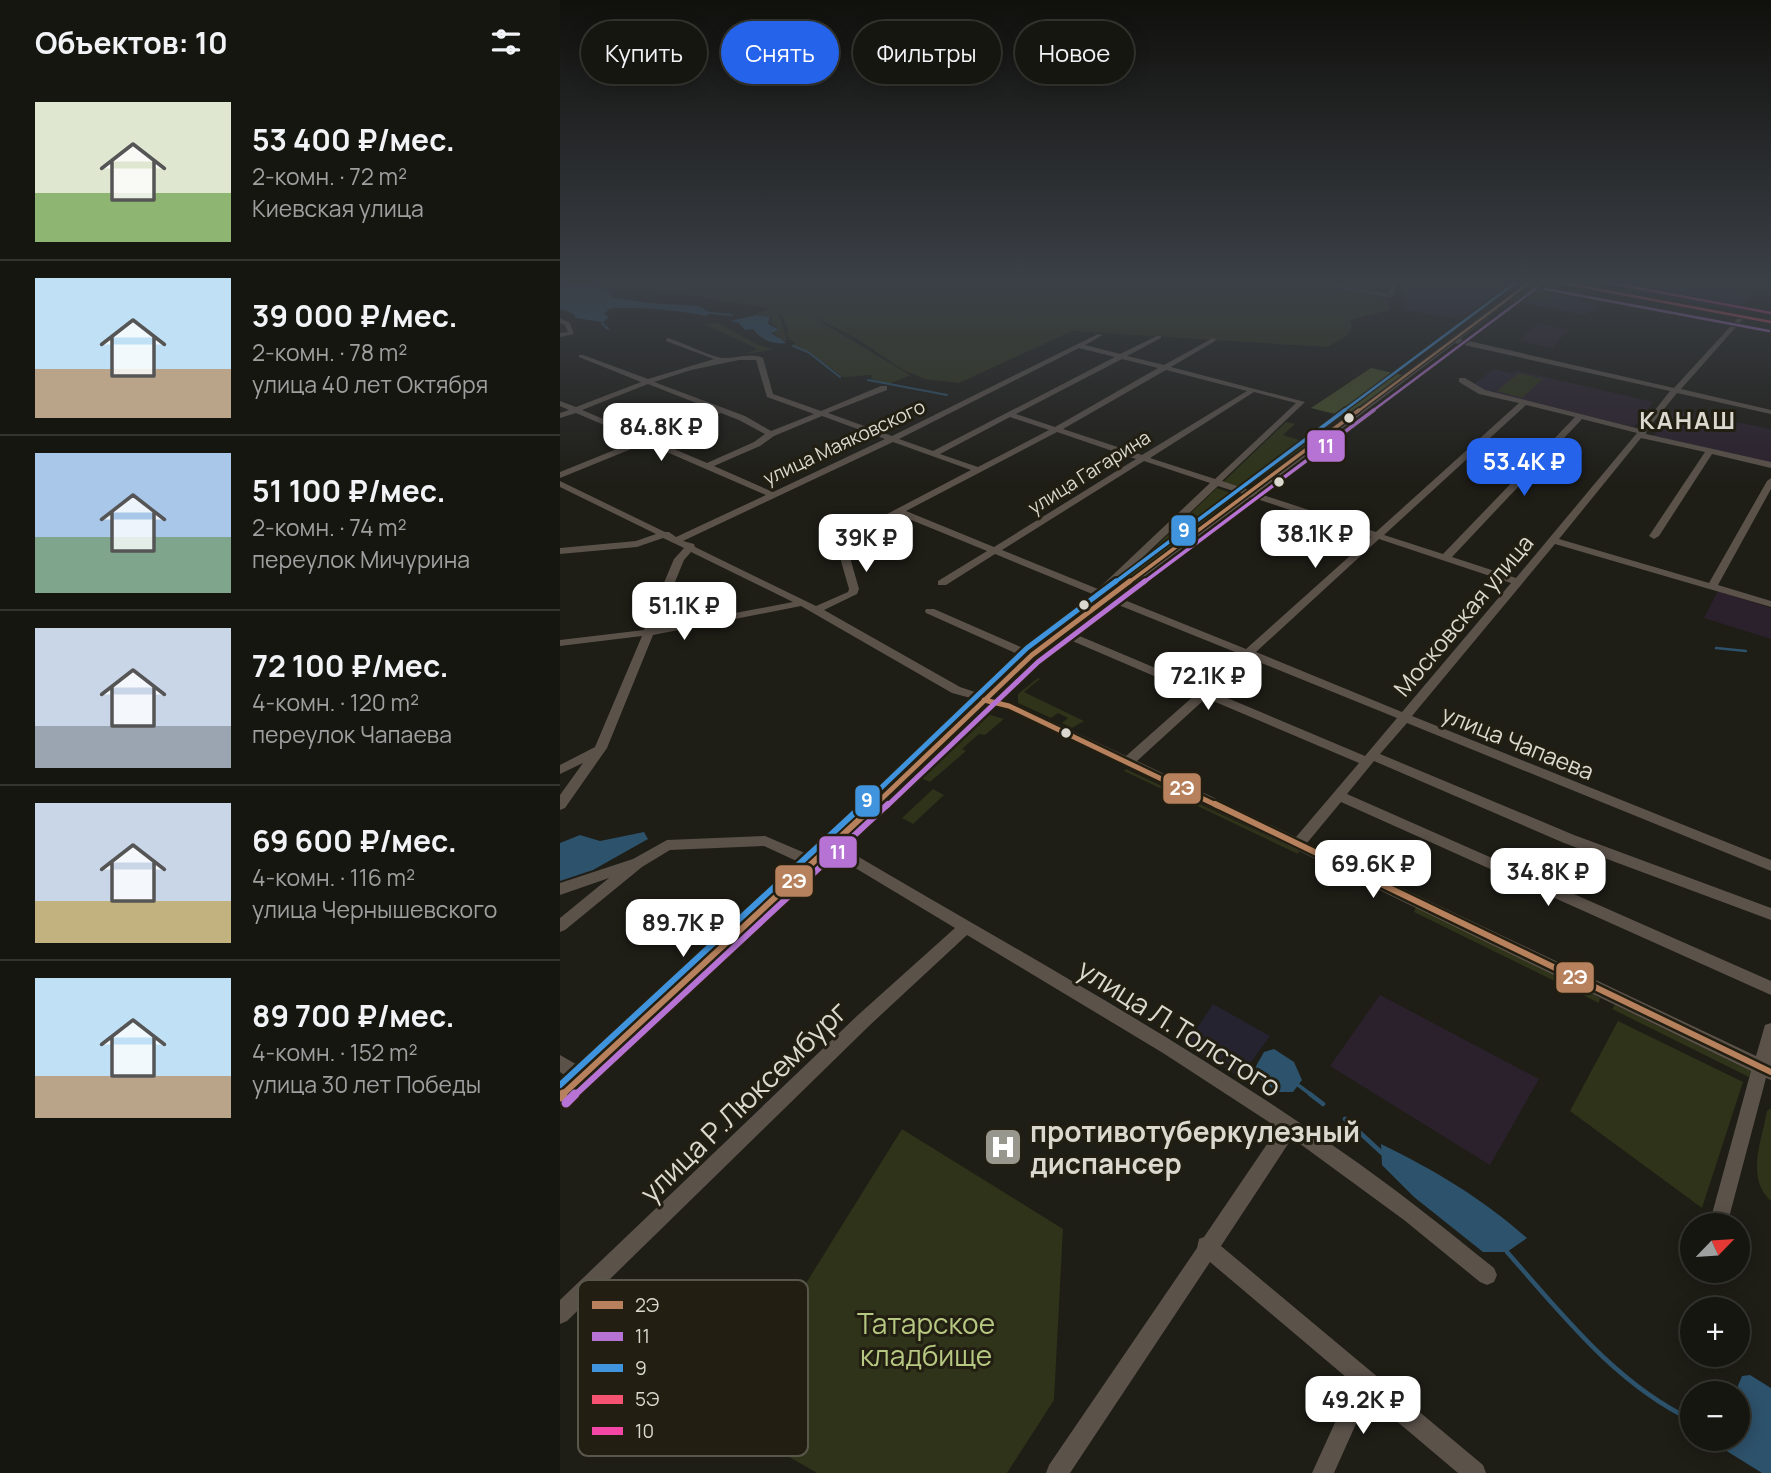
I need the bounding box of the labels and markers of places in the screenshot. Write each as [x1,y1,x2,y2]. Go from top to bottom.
pin: 84.8K ₽ [596,404,726,463]
unlabelled marker [1342,411,1356,425]
pin: 53.4K ₽ [1459,438,1589,498]
unlabelled marker [1272,475,1286,489]
pin: 38.1K ₽ [1250,510,1380,570]
pin: 39K ₽ [817,514,915,574]
pin: 51.1K ₽ [619,582,749,642]
unlabelled marker [1077,598,1091,612]
pin: 72.1K ₽ [1143,652,1273,712]
unlabelled marker [1059,726,1073,740]
pin: 69.6K ₽ [1308,841,1438,900]
pin: 34.8K ₽ [1483,848,1613,908]
pin: 89.7K ₽ [618,900,748,959]
place label: противотуберкулезный диспансер [1030,1112,1360,1182]
hospital icon: противотуберкулезный диспансер [982,1126,1024,1168]
pin: 49.2K ₽ [1298,1376,1428,1436]

